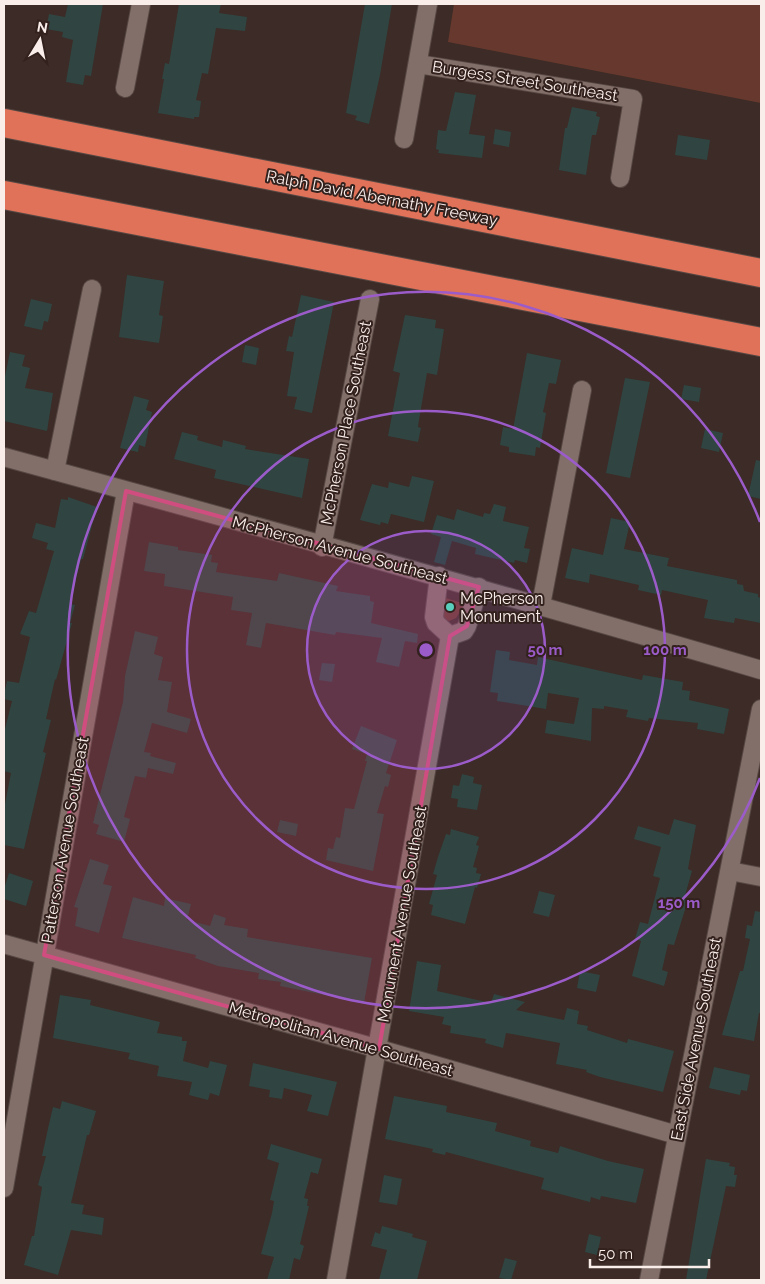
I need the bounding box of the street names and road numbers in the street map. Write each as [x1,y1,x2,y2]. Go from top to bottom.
street label: Burgess Street Southeast [431,57,620,105]
street label: Ralph David Abernathy Freeway [265,166,500,230]
street label: McPherson Place Southeast [317,319,375,527]
street label: McPherson Avenue Southeast [230,512,450,588]
street label: Patterson Avenue Southeast [37,735,93,945]
street label: Monument Avenue Southeast [374,804,431,1024]
street label: East Side Avenue Southeast [667,935,725,1142]
street label: Metropolitan Avenue Southeast [227,998,456,1080]

